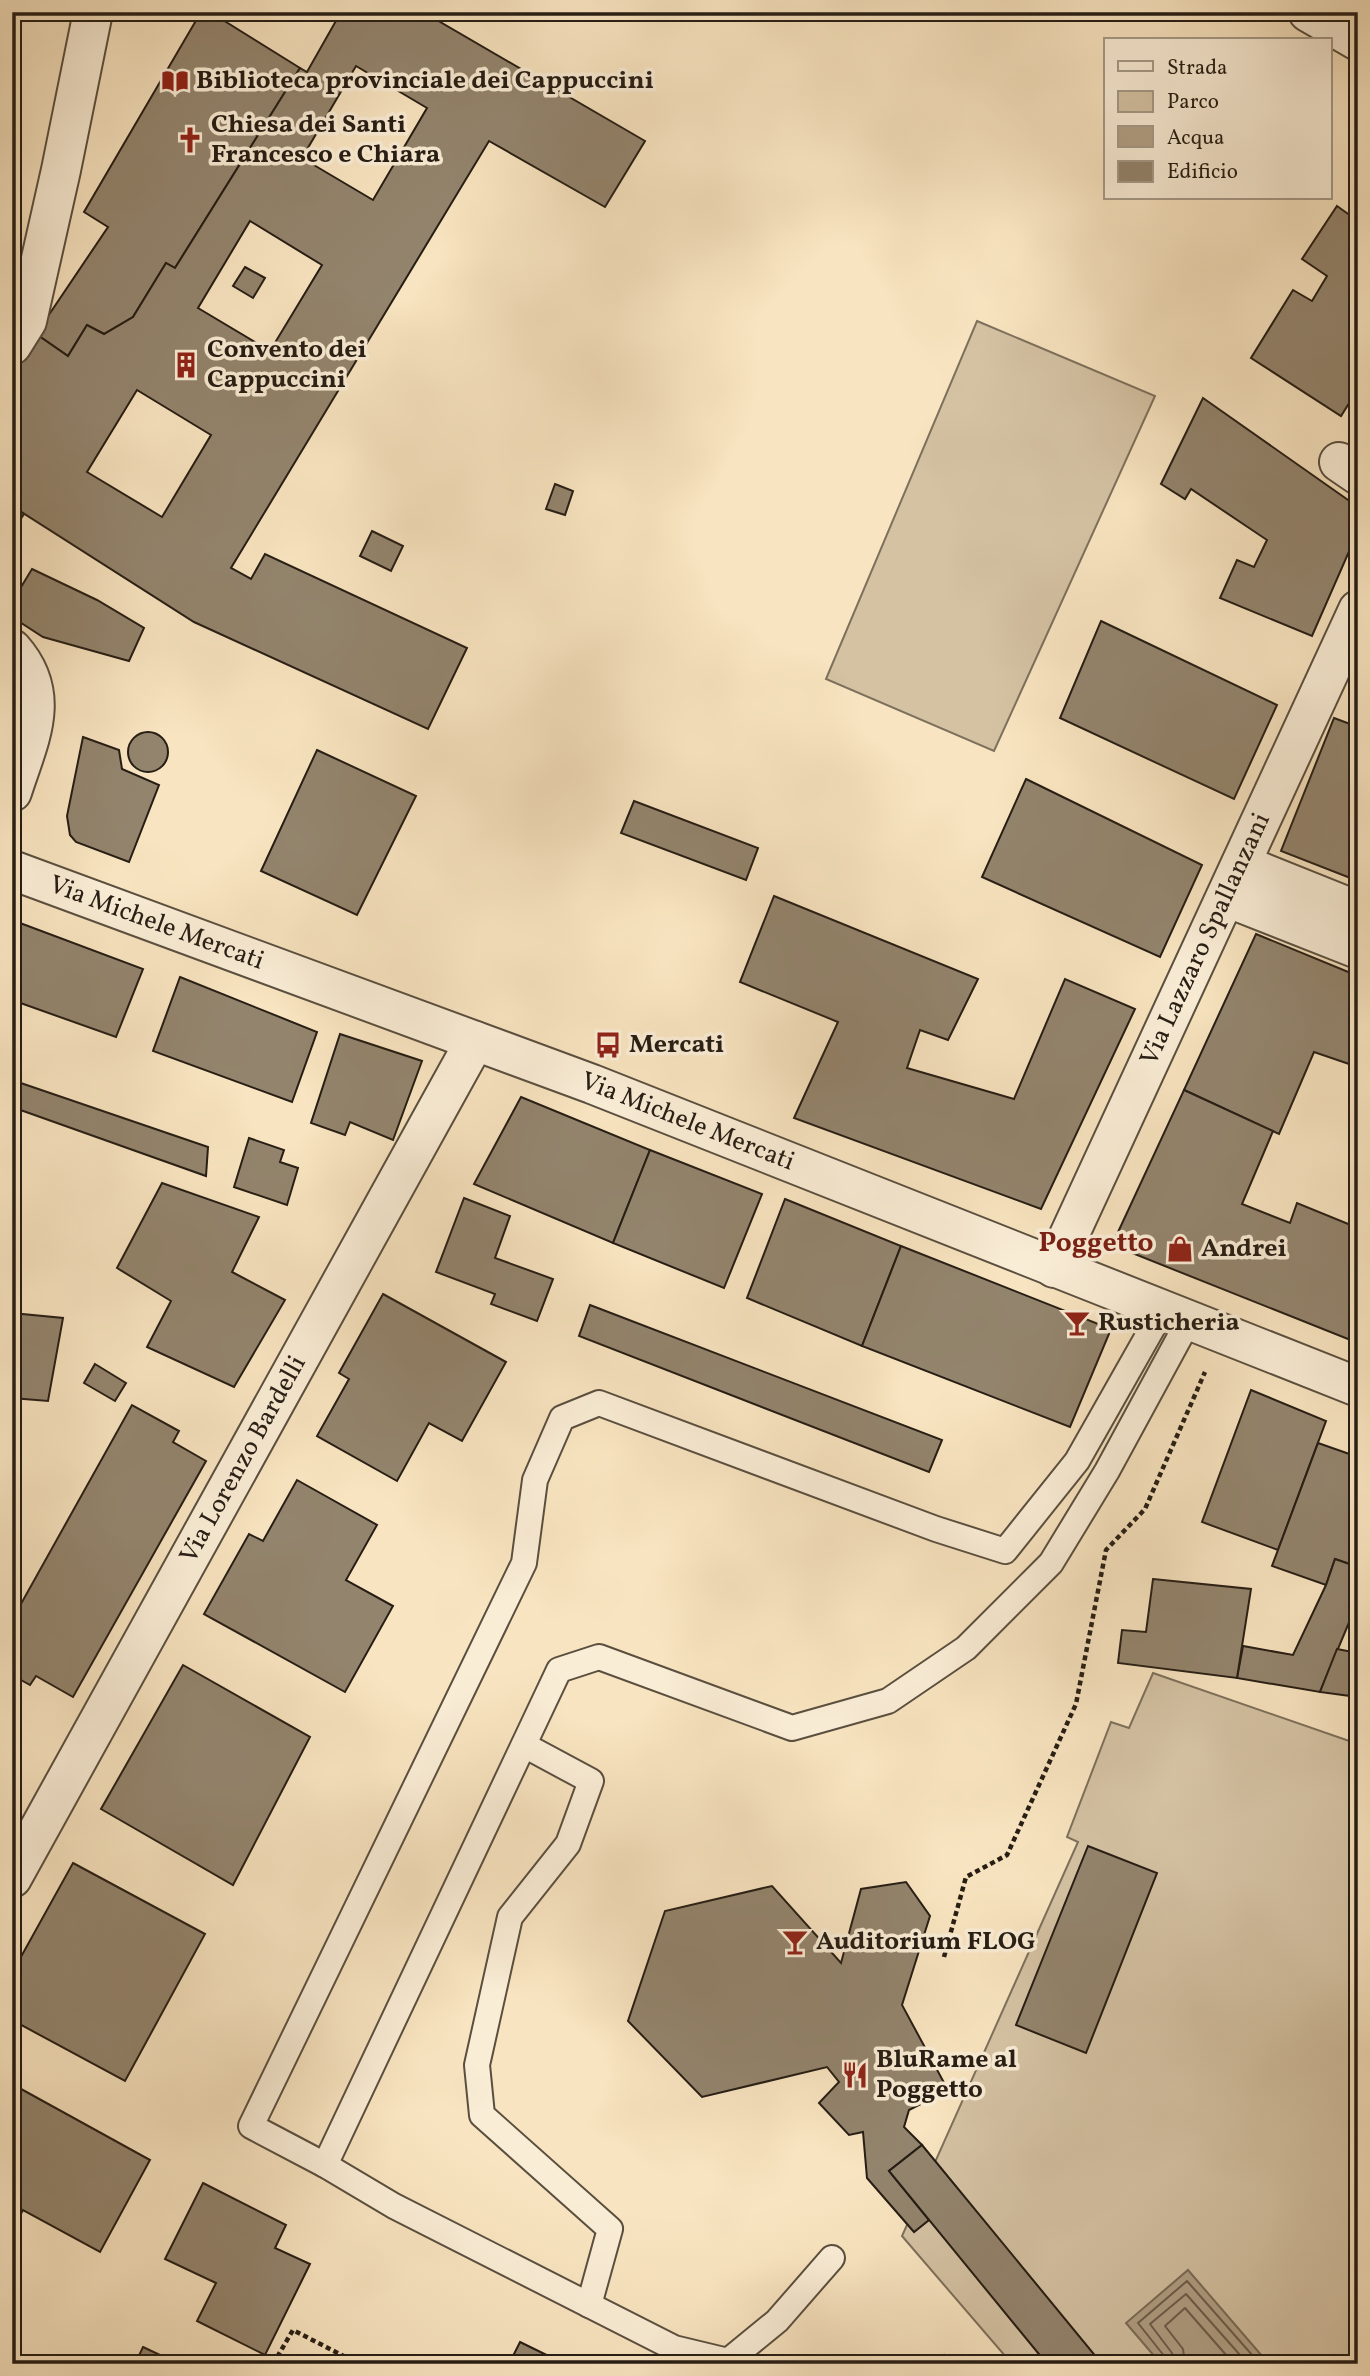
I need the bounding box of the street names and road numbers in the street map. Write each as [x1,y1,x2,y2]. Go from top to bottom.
street label: Via Lazzaro Spallanzani [1132,807,1280,1072]
street label: Via Michele Mercati [44,867,269,979]
street label: Via Michele Mercati [576,1063,800,1180]
street label: Via Lorenzo Bardelli [171,1349,315,1570]

